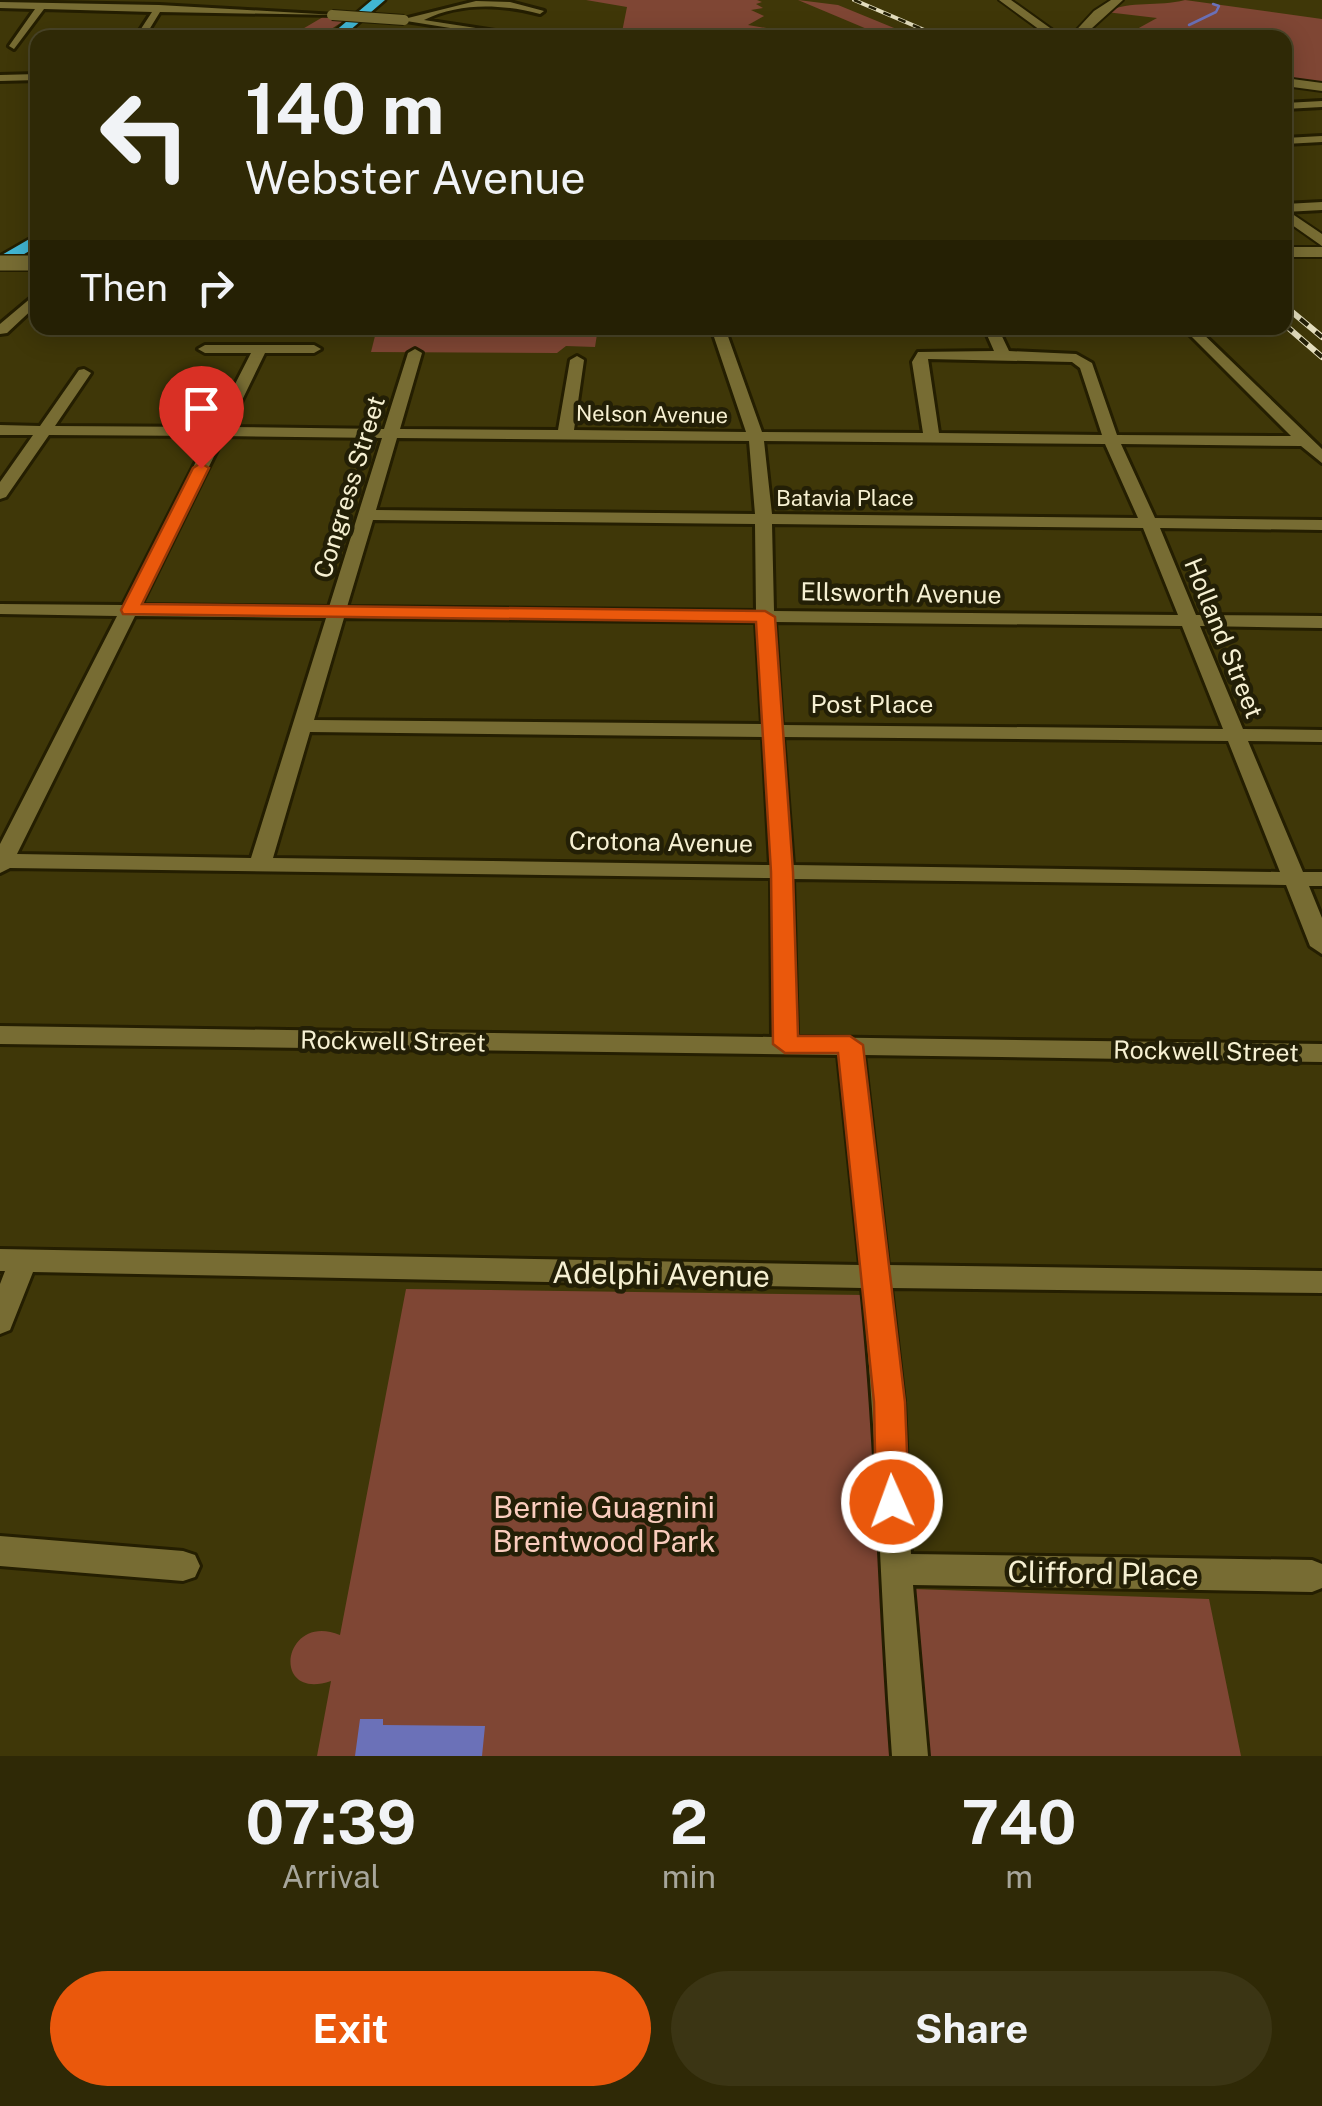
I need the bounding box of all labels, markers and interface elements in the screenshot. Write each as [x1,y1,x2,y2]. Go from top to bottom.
text: 140 m [245,67,444,150]
icon: left [80,70,210,200]
text: Webster Avenue [245,151,586,204]
icon: right [188,260,243,315]
text: Then [80,265,168,310]
pin [159,366,244,469]
icon: arrive [174,381,229,436]
street label: Congress Street [307,392,391,582]
street label: Nelson Avenue [576,400,728,428]
street label: Batavia Place [776,485,914,511]
street label: Holland Street [1178,554,1270,722]
street label: Ellsworth Avenue [800,576,1002,610]
street label: Post Place [811,689,933,719]
street label: Crotona Avenue [569,825,753,859]
street label: Rockwell Street [300,1024,486,1058]
street label: Rockwell Street [1113,1034,1299,1068]
street label: Adelphi Avenue [552,1254,770,1294]
position arrow [840,1450,944,1554]
park label: Bernie Guagnini Brentwood Park [492,1489,716,1559]
street label: Clifford Place [1007,1553,1199,1593]
text: 07:39 [246,1787,416,1858]
text: 2 [670,1787,708,1858]
text: 740 [962,1787,1076,1858]
text: Arrival [281,1858,380,1895]
text: min [662,1858,716,1895]
text: m [1005,1858,1033,1895]
button: Exit [50,1971,651,2086]
button: Share [671,1971,1272,2086]

